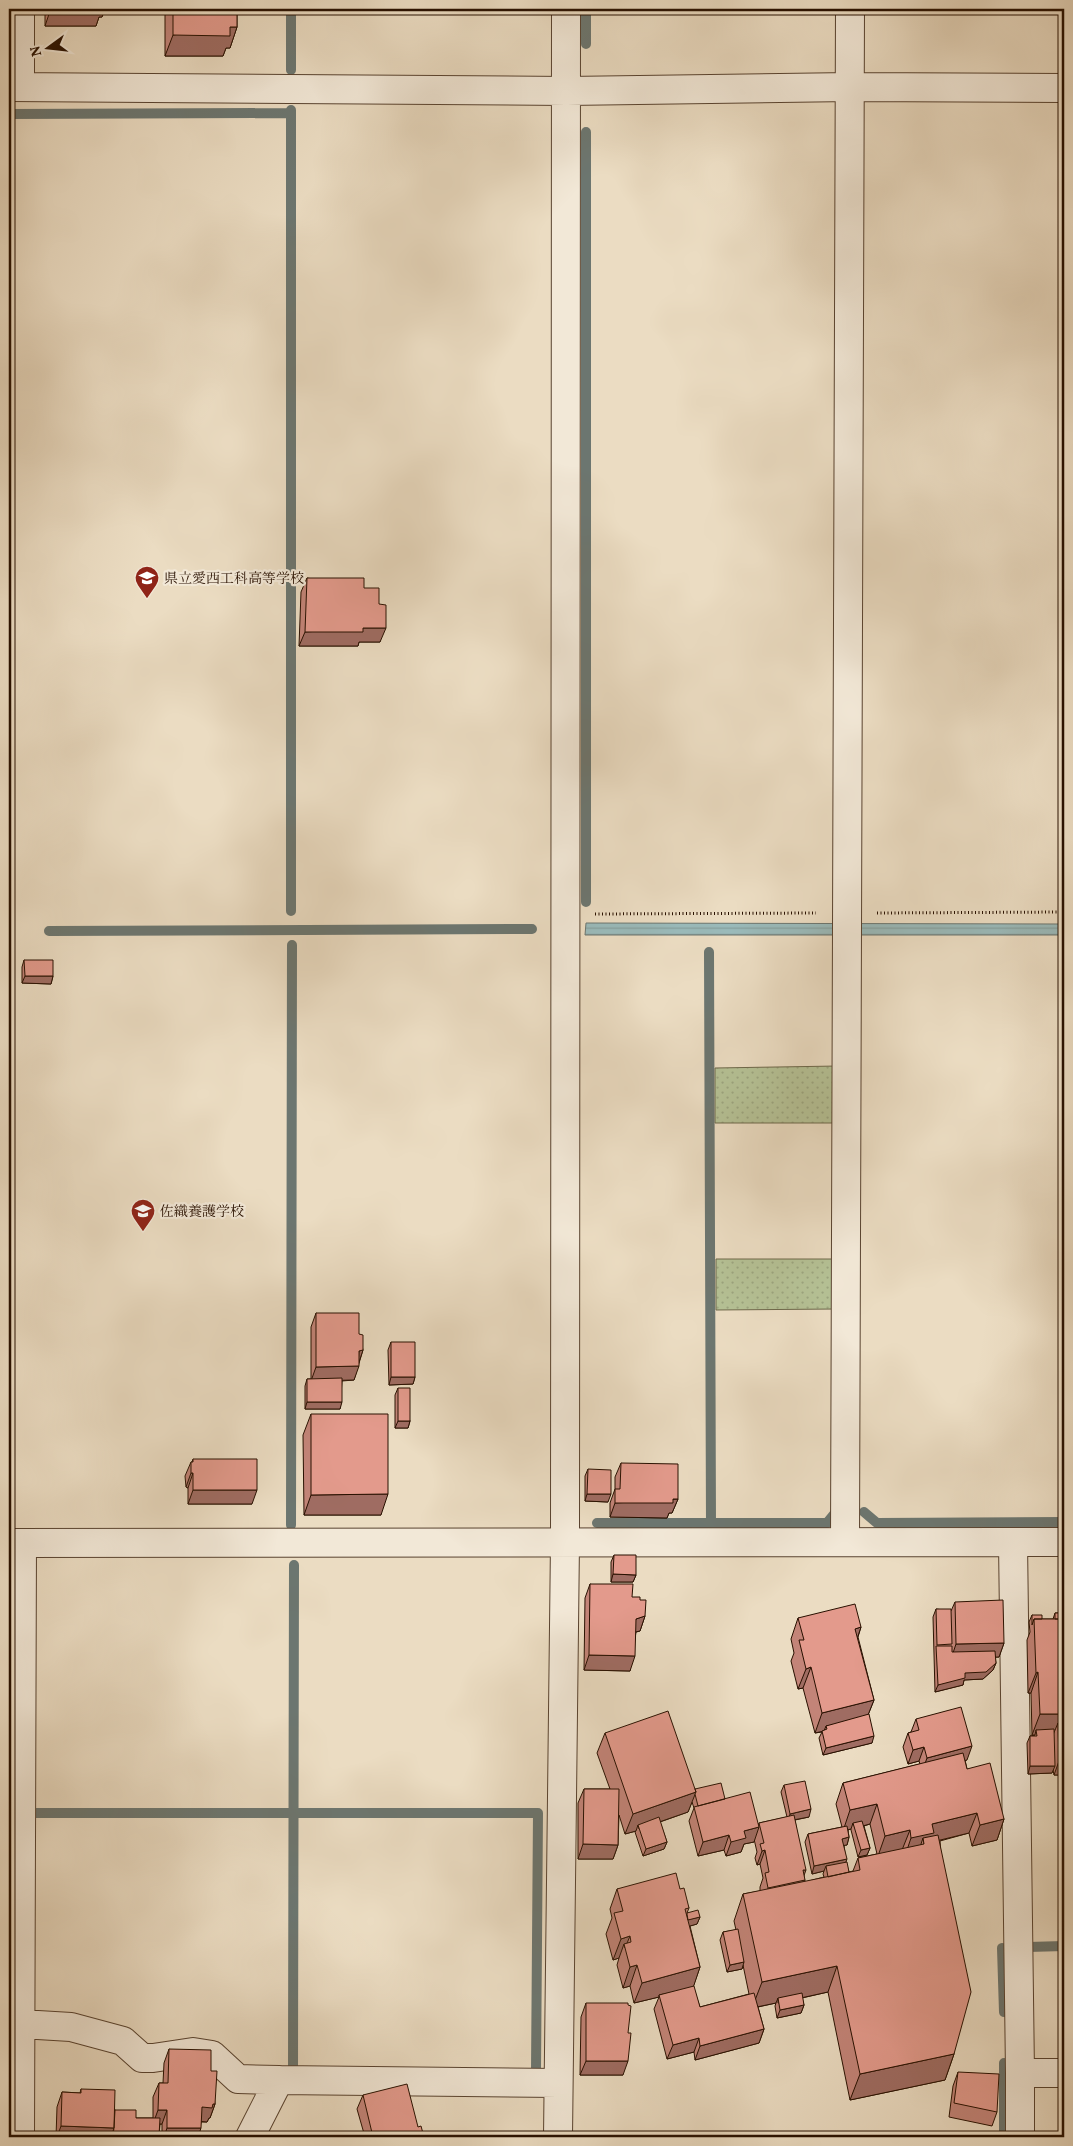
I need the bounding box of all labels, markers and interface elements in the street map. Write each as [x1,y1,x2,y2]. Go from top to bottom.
north arrow [22,22,72,72]
text: N [26,44,47,58]
school or university icon: 県立愛西工科高等学校 [134,565,160,599]
place label: 県立愛西工科高等学校 [164,570,304,589]
school or university icon: 佐織養護学校 [130,1198,156,1232]
place label: 佐織養護学校 [160,1203,244,1222]

